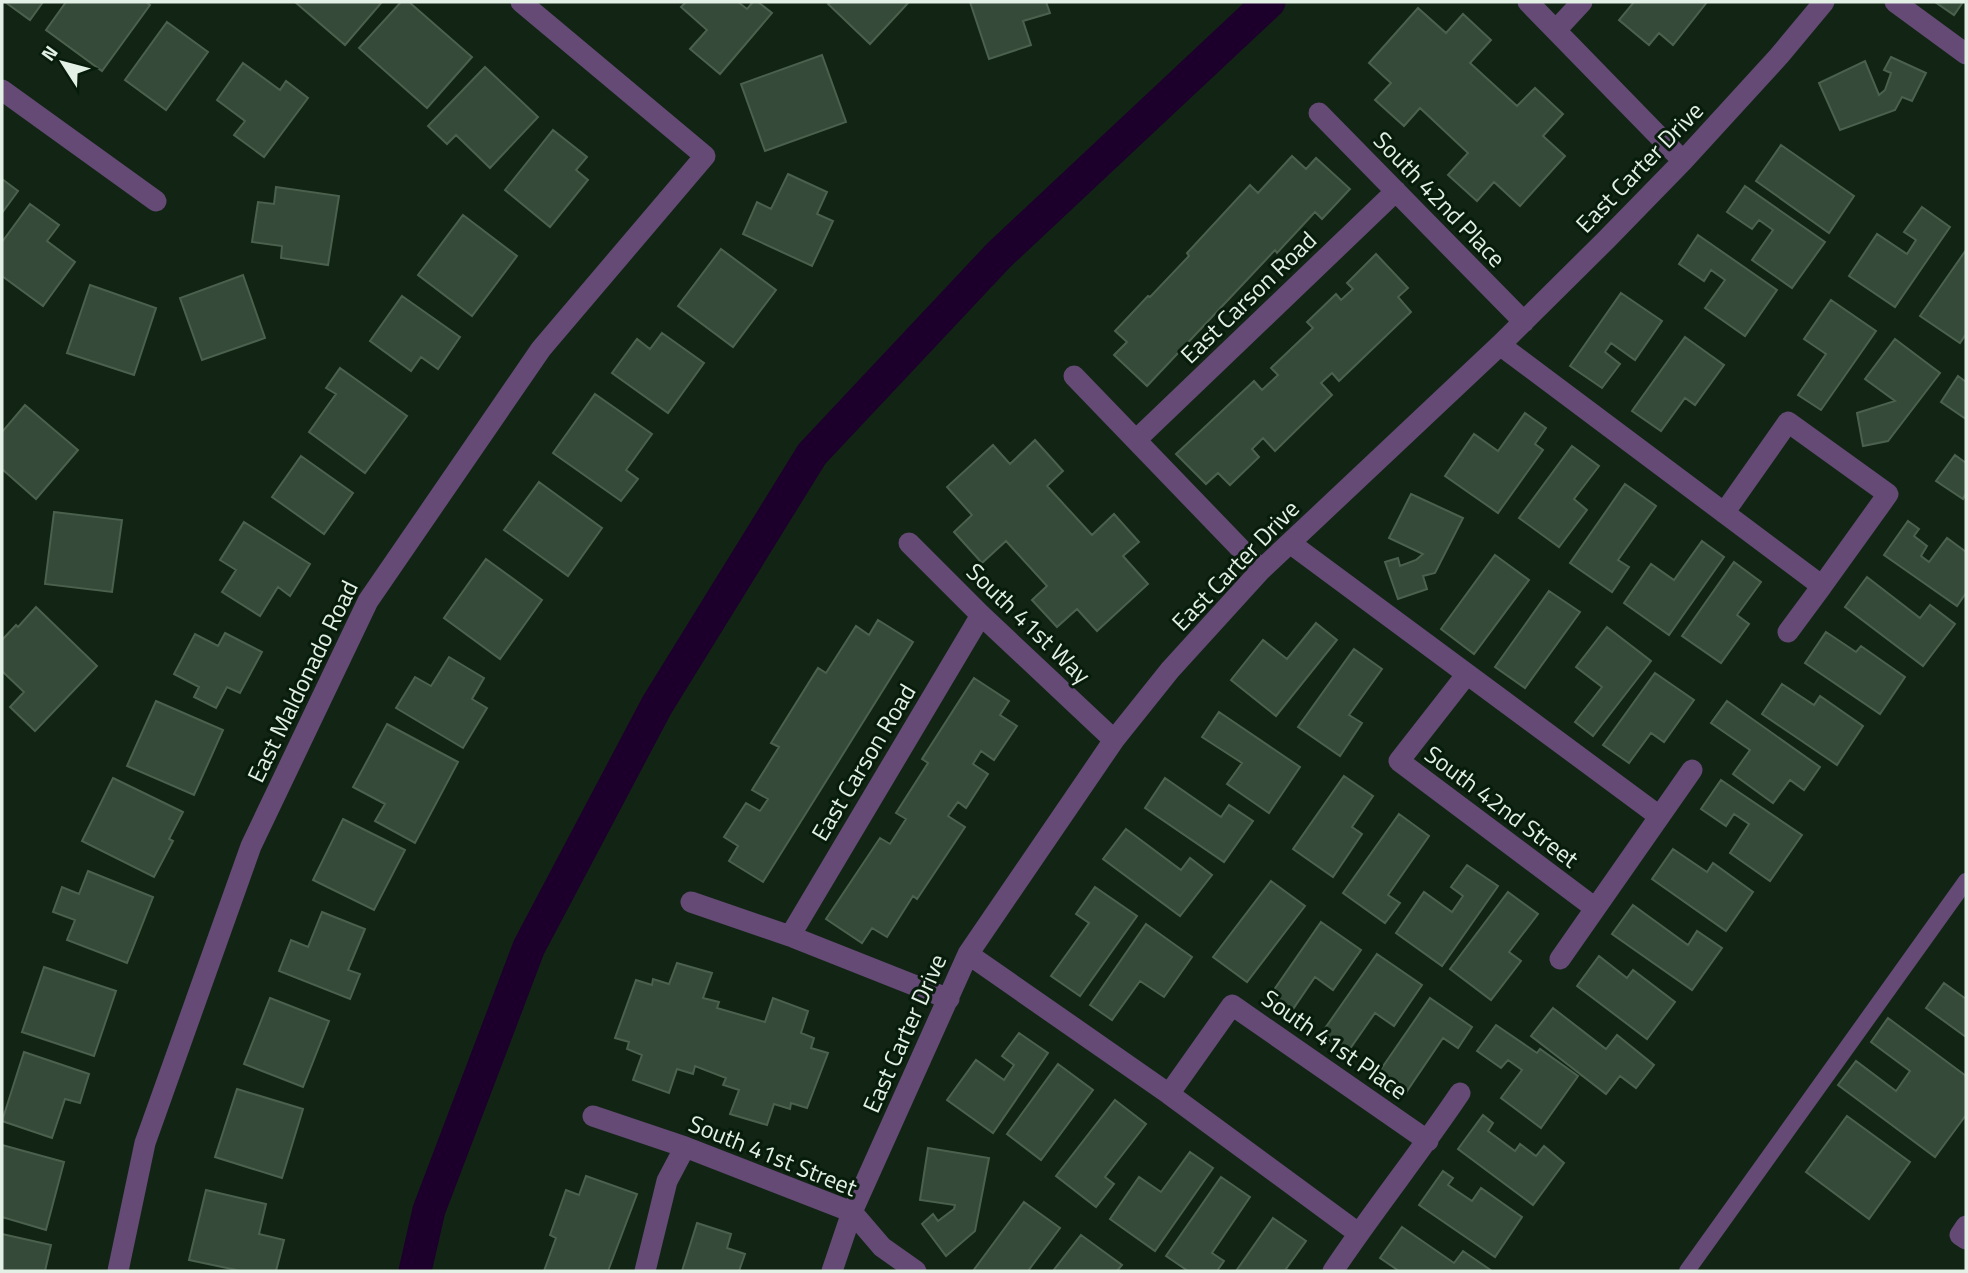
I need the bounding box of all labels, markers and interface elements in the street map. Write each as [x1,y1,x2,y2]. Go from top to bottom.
north arrow [28,28,98,98]
text: N [33,39,64,67]
street label: East Carter Drive [1567,93,1711,241]
street label: South 42nd Place [1366,123,1514,275]
street label: East Carson Road [1172,222,1324,372]
street label: East Carter Drive [1163,491,1307,639]
street label: South 41st Way [959,554,1100,692]
street label: East Maldonado Road [237,574,367,788]
street label: East Carson Road [802,677,924,847]
street label: South 42nd Street [1417,736,1587,876]
street label: East Carter Drive [853,948,955,1118]
street label: South 41st Place [1255,980,1415,1108]
street label: South 41st Street [683,1105,863,1205]

